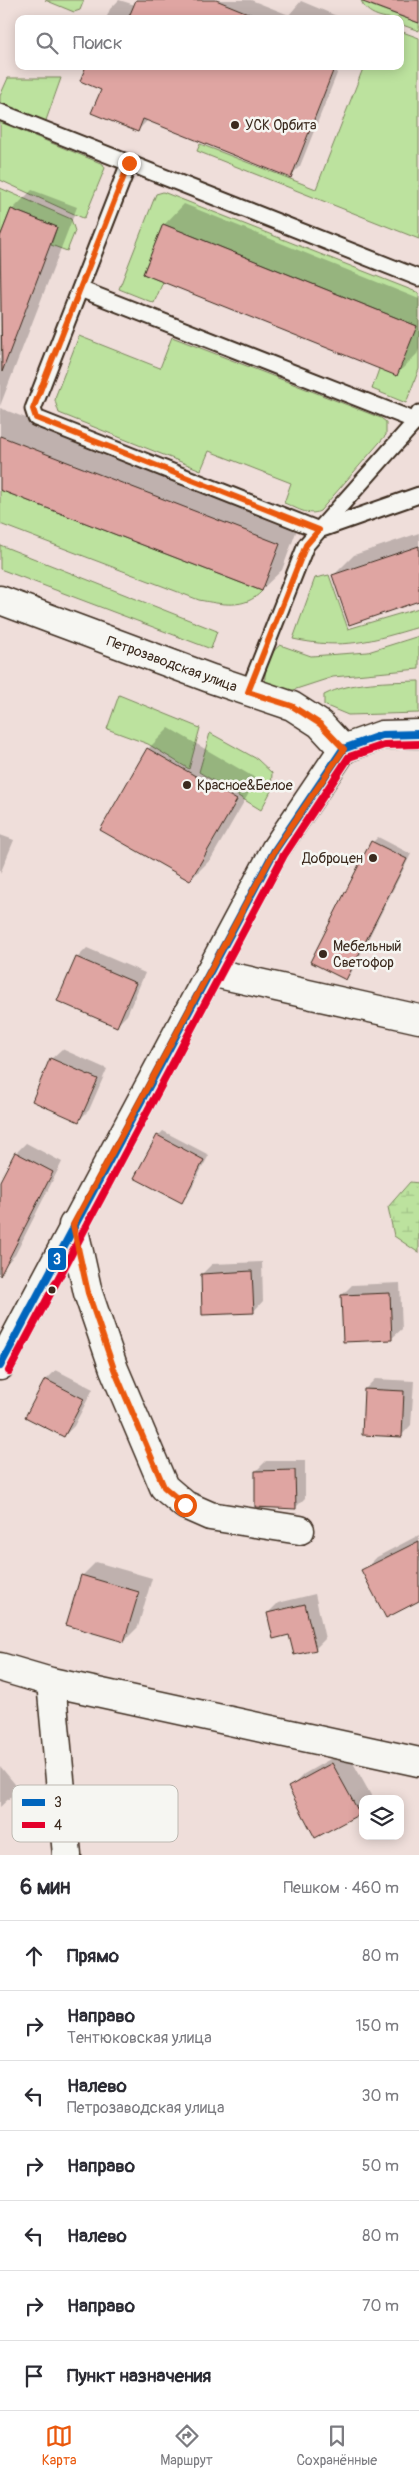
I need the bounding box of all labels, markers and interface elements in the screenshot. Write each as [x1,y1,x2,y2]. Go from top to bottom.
search box [15,15,404,70]
icon: search [33,29,61,57]
text: Поиск [73,31,123,55]
place label: УСК Орбита [245,117,316,134]
marker: УСК Орбита [229,119,241,131]
route end [118,152,141,175]
street label: Петрозаводская улица [104,632,240,696]
place label: Красное&Белое [197,777,293,794]
marker: Красное&Белое [181,779,193,791]
place label: Доброцен [301,850,363,867]
marker: Доброцен [367,852,379,864]
place label: Мебельный Светофор [333,938,401,971]
marker: Мебельный Светофор [317,948,329,960]
line badge: 3 [47,1247,67,1271]
text: 3 [53,1251,61,1268]
unlabelled marker [47,1285,57,1295]
route start [174,1494,197,1517]
legend [12,1785,178,1842]
text: 3 [54,1794,62,1811]
map controls [359,1795,404,1840]
button: layers [359,1795,404,1840]
text: 4 [54,1817,62,1834]
text: 6 мин [20,1874,70,1901]
text: Пешком · 460 m [283,1878,399,1898]
icon: ahead [20,1942,48,1970]
text: Прямо [67,1944,119,1968]
text: 80 m [362,1946,399,1966]
text: Направо [67,2004,135,2028]
icon: right [20,2012,48,2040]
text: 150 m [355,2016,399,2036]
text: Тентюковская улица [67,2028,212,2048]
text: Налево [67,2074,127,2098]
icon: left [20,2082,48,2110]
text: 30 m [361,2086,399,2106]
text: Петрозаводская улица [67,2098,225,2118]
icon: right [20,2152,48,2180]
text: Направо [67,2154,135,2178]
text: 50 m [362,2156,399,2176]
icon: left [20,2222,48,2250]
text: Налево [67,2224,127,2248]
text: 80 m [362,2226,399,2246]
icon: right [20,2292,48,2320]
text: Направо [67,2294,135,2318]
text: 70 m [362,2296,399,2316]
icon: arrive [20,2362,48,2390]
text: Пункт назначения [67,2364,211,2388]
tab: Карта [42,2422,77,2469]
tab: Маршрут [160,2422,213,2469]
tab: Сохранённые [296,2422,377,2469]

